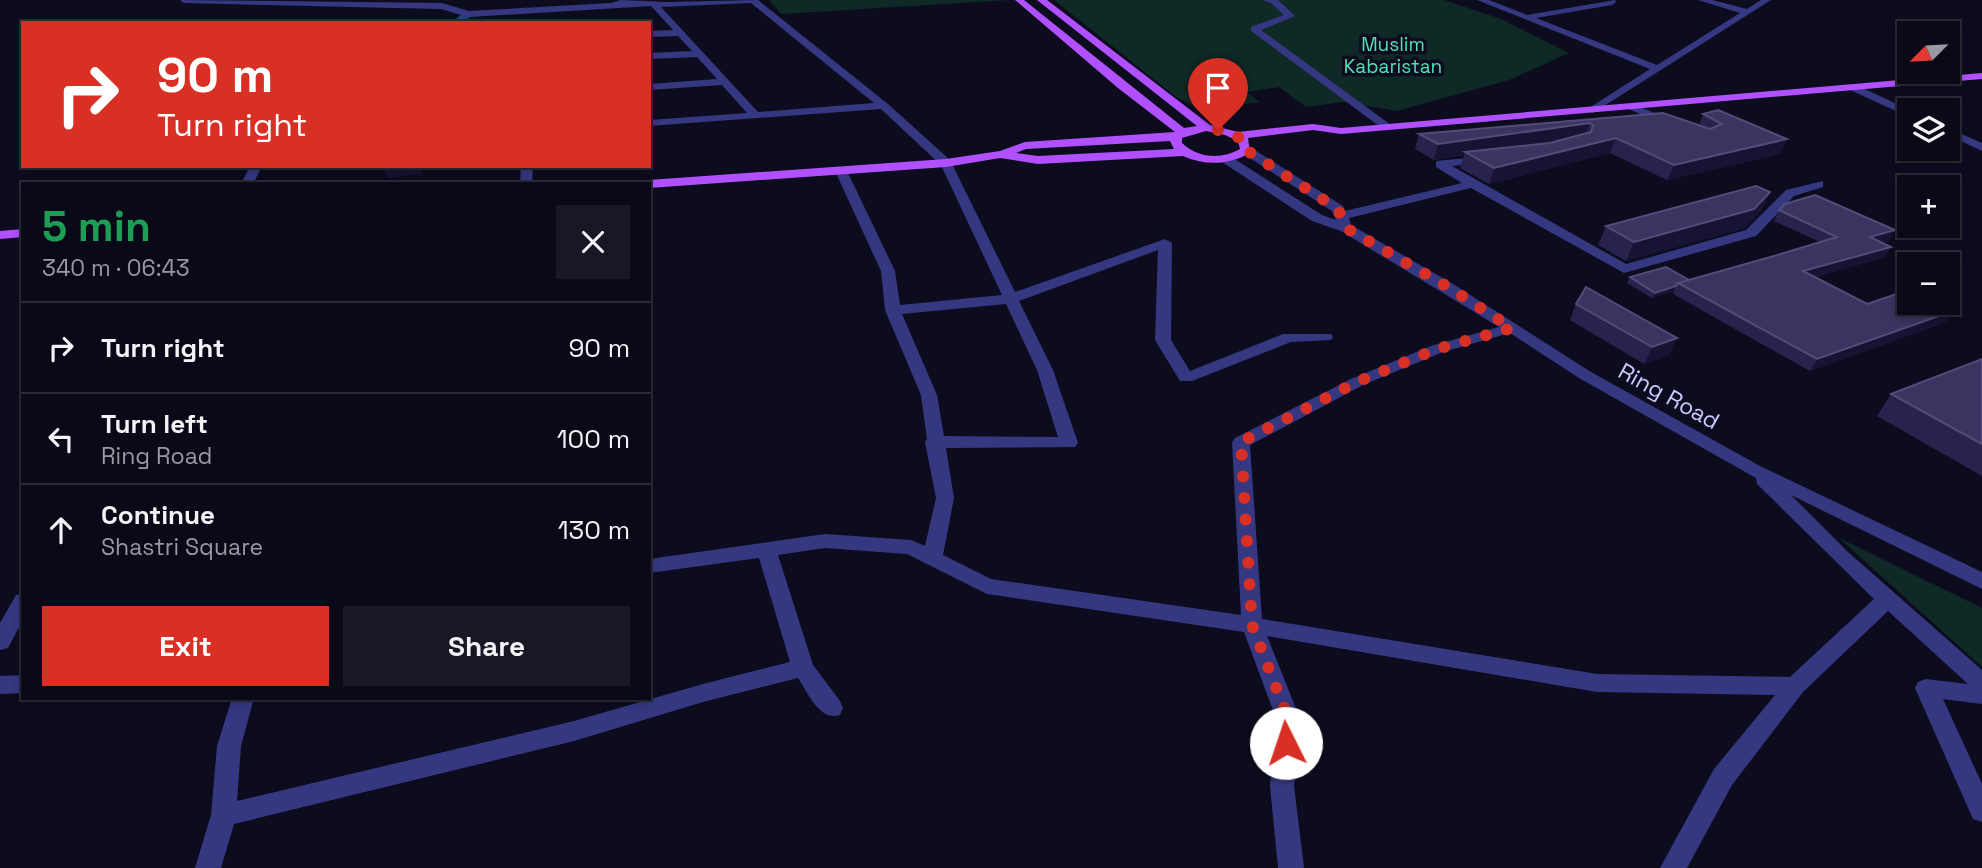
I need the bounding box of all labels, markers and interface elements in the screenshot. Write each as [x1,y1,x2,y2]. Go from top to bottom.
north arrow [1897,21,1960,84]
map controls [1897,21,1960,315]
park label: Muslim Kabaristan [1344,32,1442,79]
text: 90 m [157,44,273,106]
icon: right [42,49,133,140]
pin [1188,58,1248,130]
icon: arrive [1199,69,1237,107]
button: layers [1897,98,1960,161]
text: Turn right [157,105,307,145]
button: + [1897,175,1960,238]
text: 5 min [42,200,151,253]
button: close [556,205,630,279]
button: − [1897,252,1960,315]
text: 340 m · 06:43 [42,253,190,283]
icon: right [42,329,80,367]
text: Turn right [101,331,225,365]
text: 90 m [568,331,630,365]
street label: Ring Road [1613,356,1725,436]
text: Turn left [101,407,208,441]
icon: left [42,420,80,458]
text: 100 m [557,422,630,456]
text: Ring Road [101,441,212,471]
text: Continue [101,498,215,532]
icon: ahead [42,511,80,549]
text: 130 m [558,513,630,547]
text: Shastri Square [101,532,263,562]
button: Exit [42,606,329,686]
button: Share [343,606,630,686]
position arrow [1249,706,1323,780]

